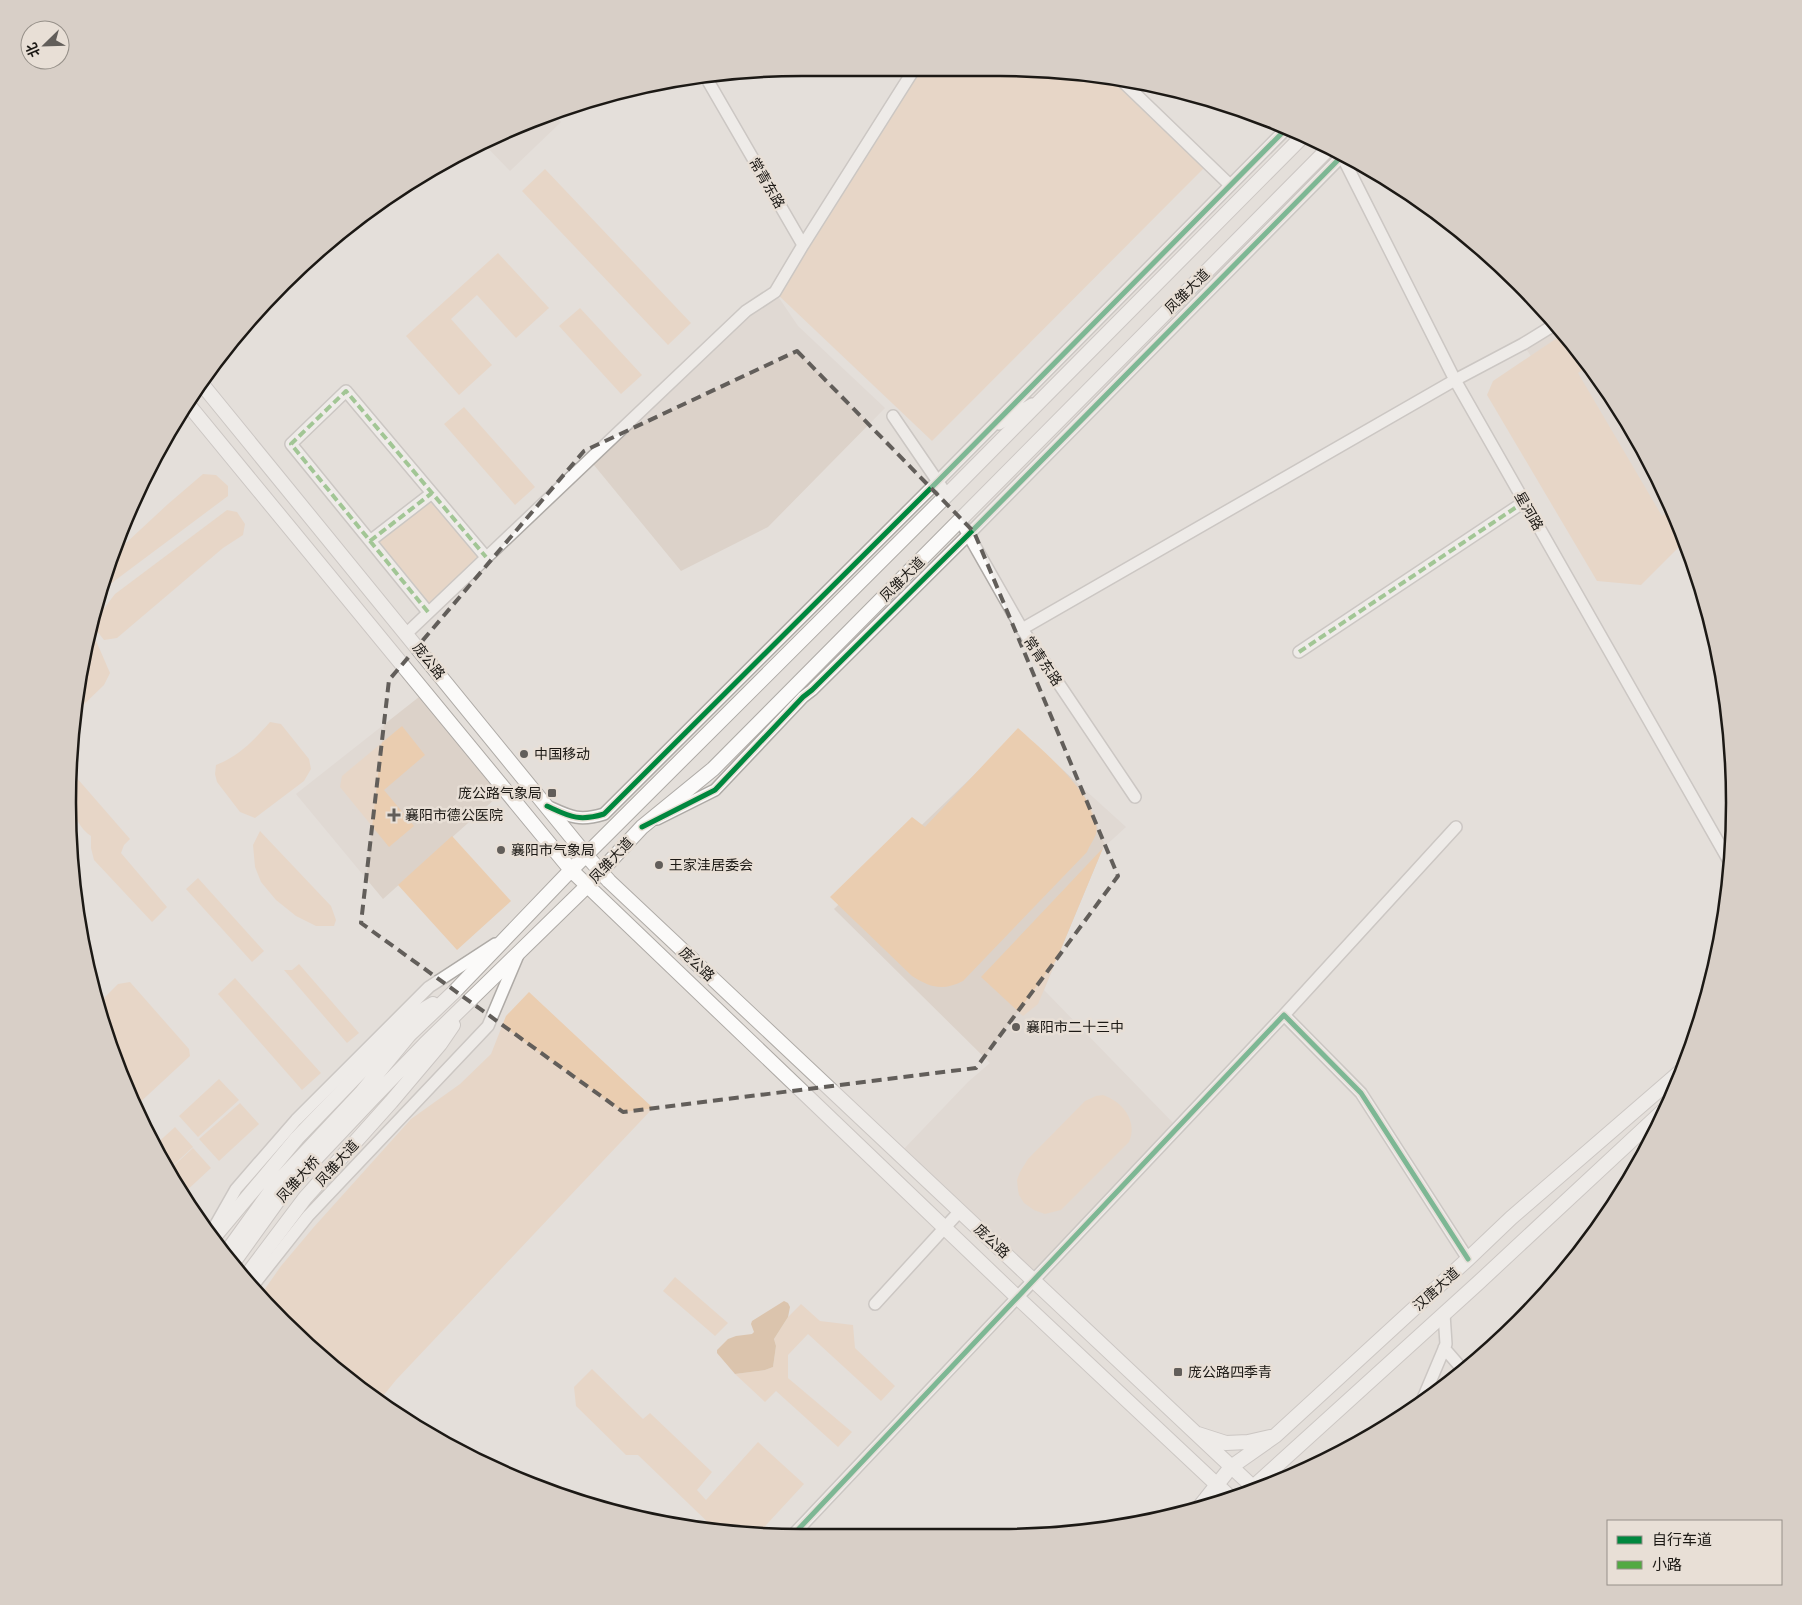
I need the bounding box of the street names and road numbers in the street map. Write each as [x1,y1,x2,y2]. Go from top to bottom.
street label: 常青东路 [746,155,788,211]
street label: 凤雏大道 [1162,266,1212,316]
street label: 星河路 [1512,489,1546,533]
street label: 凤雏大道 [877,554,927,604]
street label: 常青东路 [1021,633,1065,689]
street label: 庞公路 [410,640,448,682]
street label: 凤雏大道 [586,834,636,886]
street label: 庞公路 [676,944,718,984]
street label: 凤雏大道 [312,1137,362,1189]
street label: 凤雏大桥 [273,1153,323,1205]
street label: 庞公路 [971,1221,1013,1261]
street label: 汉唐大道 [1410,1264,1462,1314]

